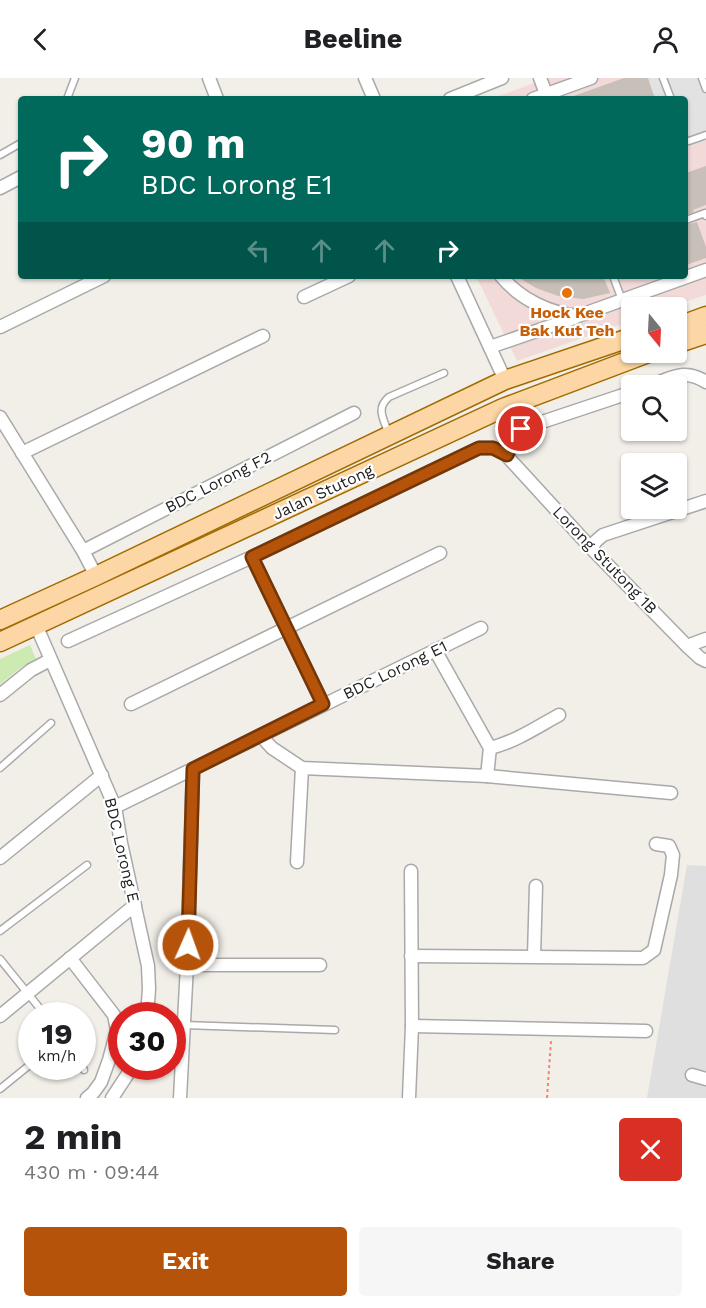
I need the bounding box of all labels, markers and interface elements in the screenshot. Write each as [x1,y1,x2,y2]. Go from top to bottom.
icon: back [24,23,57,56]
text: Beeline [304,23,402,55]
icon: person [649,23,682,56]
text: 90 m [141,119,245,168]
icon: right [42,120,120,198]
text: BDC Lorong E1 [141,169,333,201]
icon: left [242,234,275,267]
icon: ahead [305,234,338,267]
icon: ahead [368,234,401,267]
icon: right [431,234,464,267]
marker: Hock Kee Bak Kut Teh [560,286,574,300]
north arrow [621,297,687,363]
map controls [621,297,687,519]
place label: Hock Kee Bak Kut Teh [520,303,614,340]
button: search [621,375,687,441]
pin [495,403,546,454]
icon: arrive [504,412,537,445]
street label: BDC Lorong F2 [162,447,274,517]
button: layers [621,453,687,519]
street label: Jalan Stutong [270,460,377,524]
street label: Lorong Stutong 1B [549,502,661,618]
street label: BDC Lorong E1 [340,637,450,703]
street label: BDC Lorong E [101,796,143,904]
position arrow [156,913,220,977]
speed limit sign: 30 [108,1002,186,1080]
text: 19 [41,1016,73,1051]
text: km/h [38,1047,76,1065]
text: 2 min [24,1116,122,1158]
button: close [619,1118,682,1181]
text: 430 m · 09:44 [24,1160,160,1184]
button: Exit [24,1227,347,1296]
button: Share [359,1227,682,1296]

